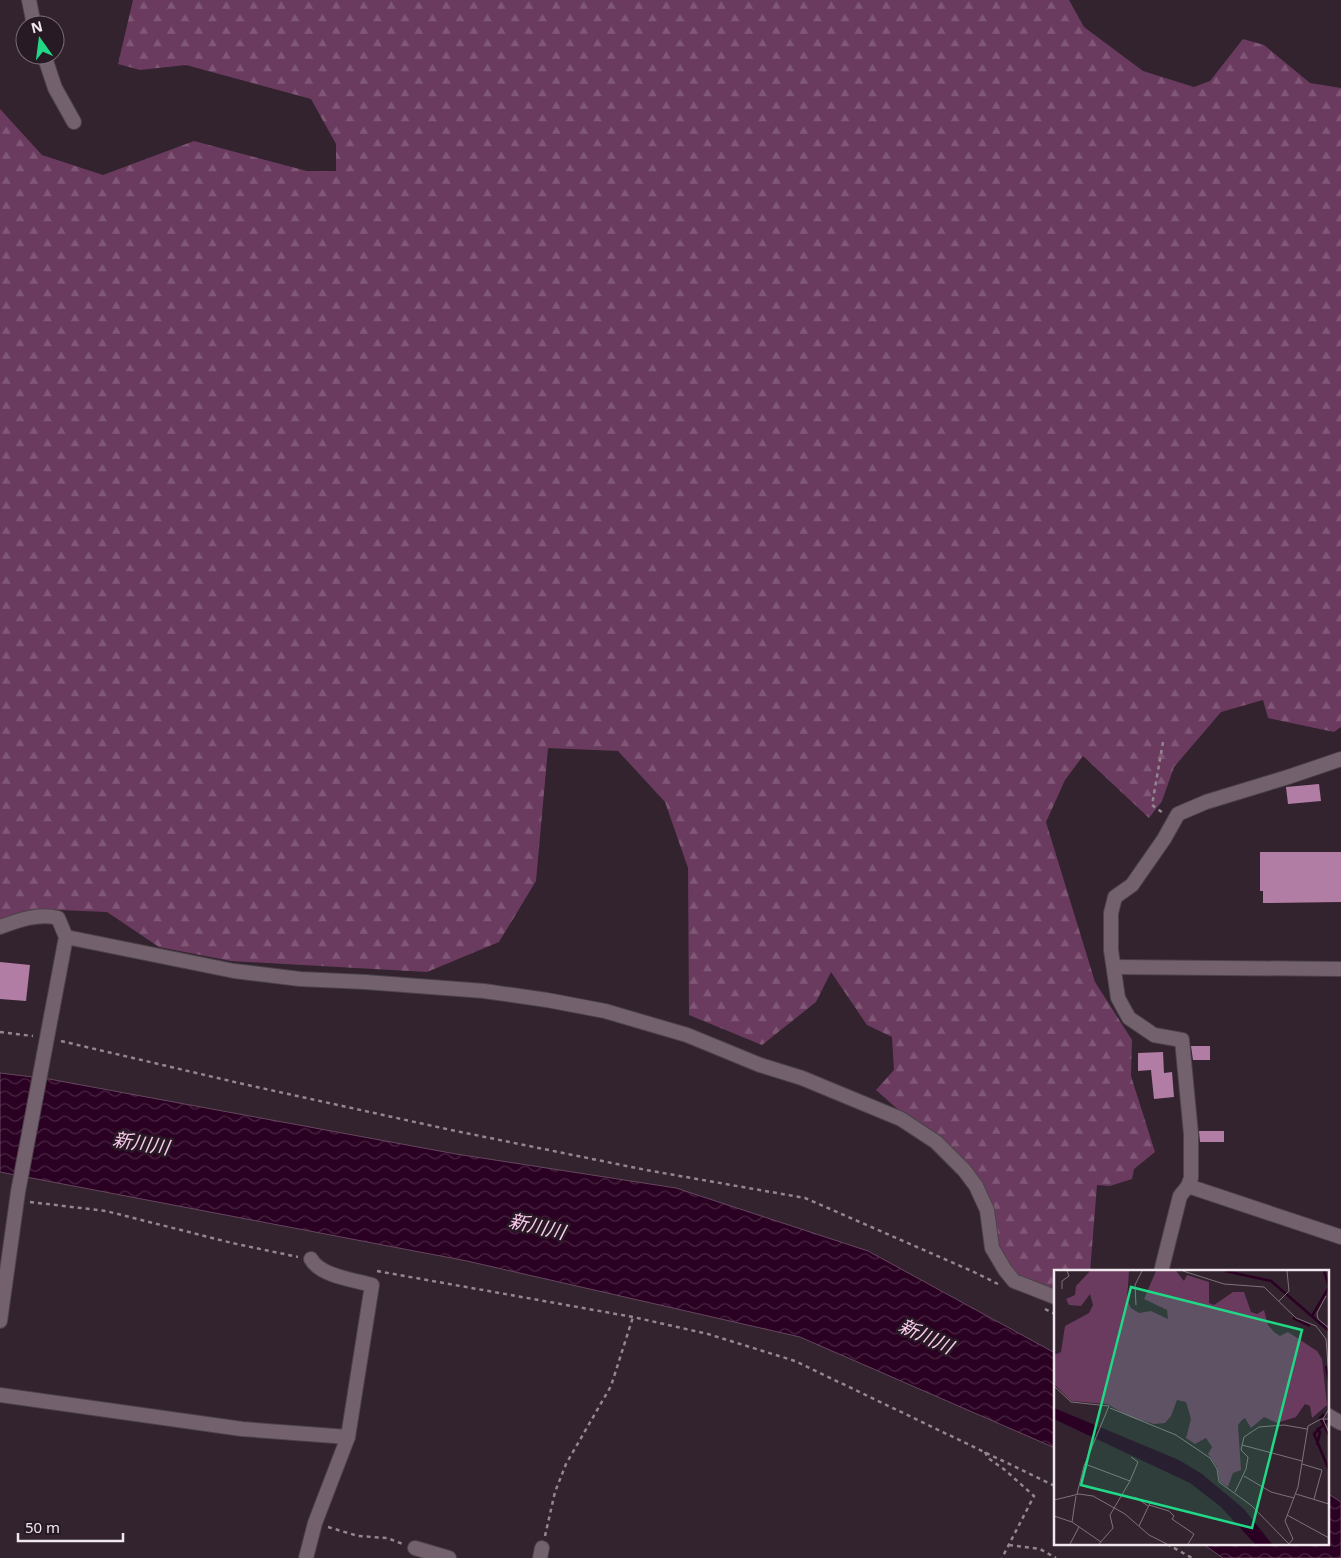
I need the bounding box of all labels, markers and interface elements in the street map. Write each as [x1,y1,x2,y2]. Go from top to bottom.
north arrow [15,15,65,65]
text: N [29,16,45,37]
water label: 新川川 [111,1126,173,1161]
water label: 新川川 [506,1207,570,1246]
inset map [1054,1270,1328,1546]
water label: 新川川 [895,1312,959,1361]
scale bar [18,1510,122,1542]
text: 50 m [25,1517,60,1537]

